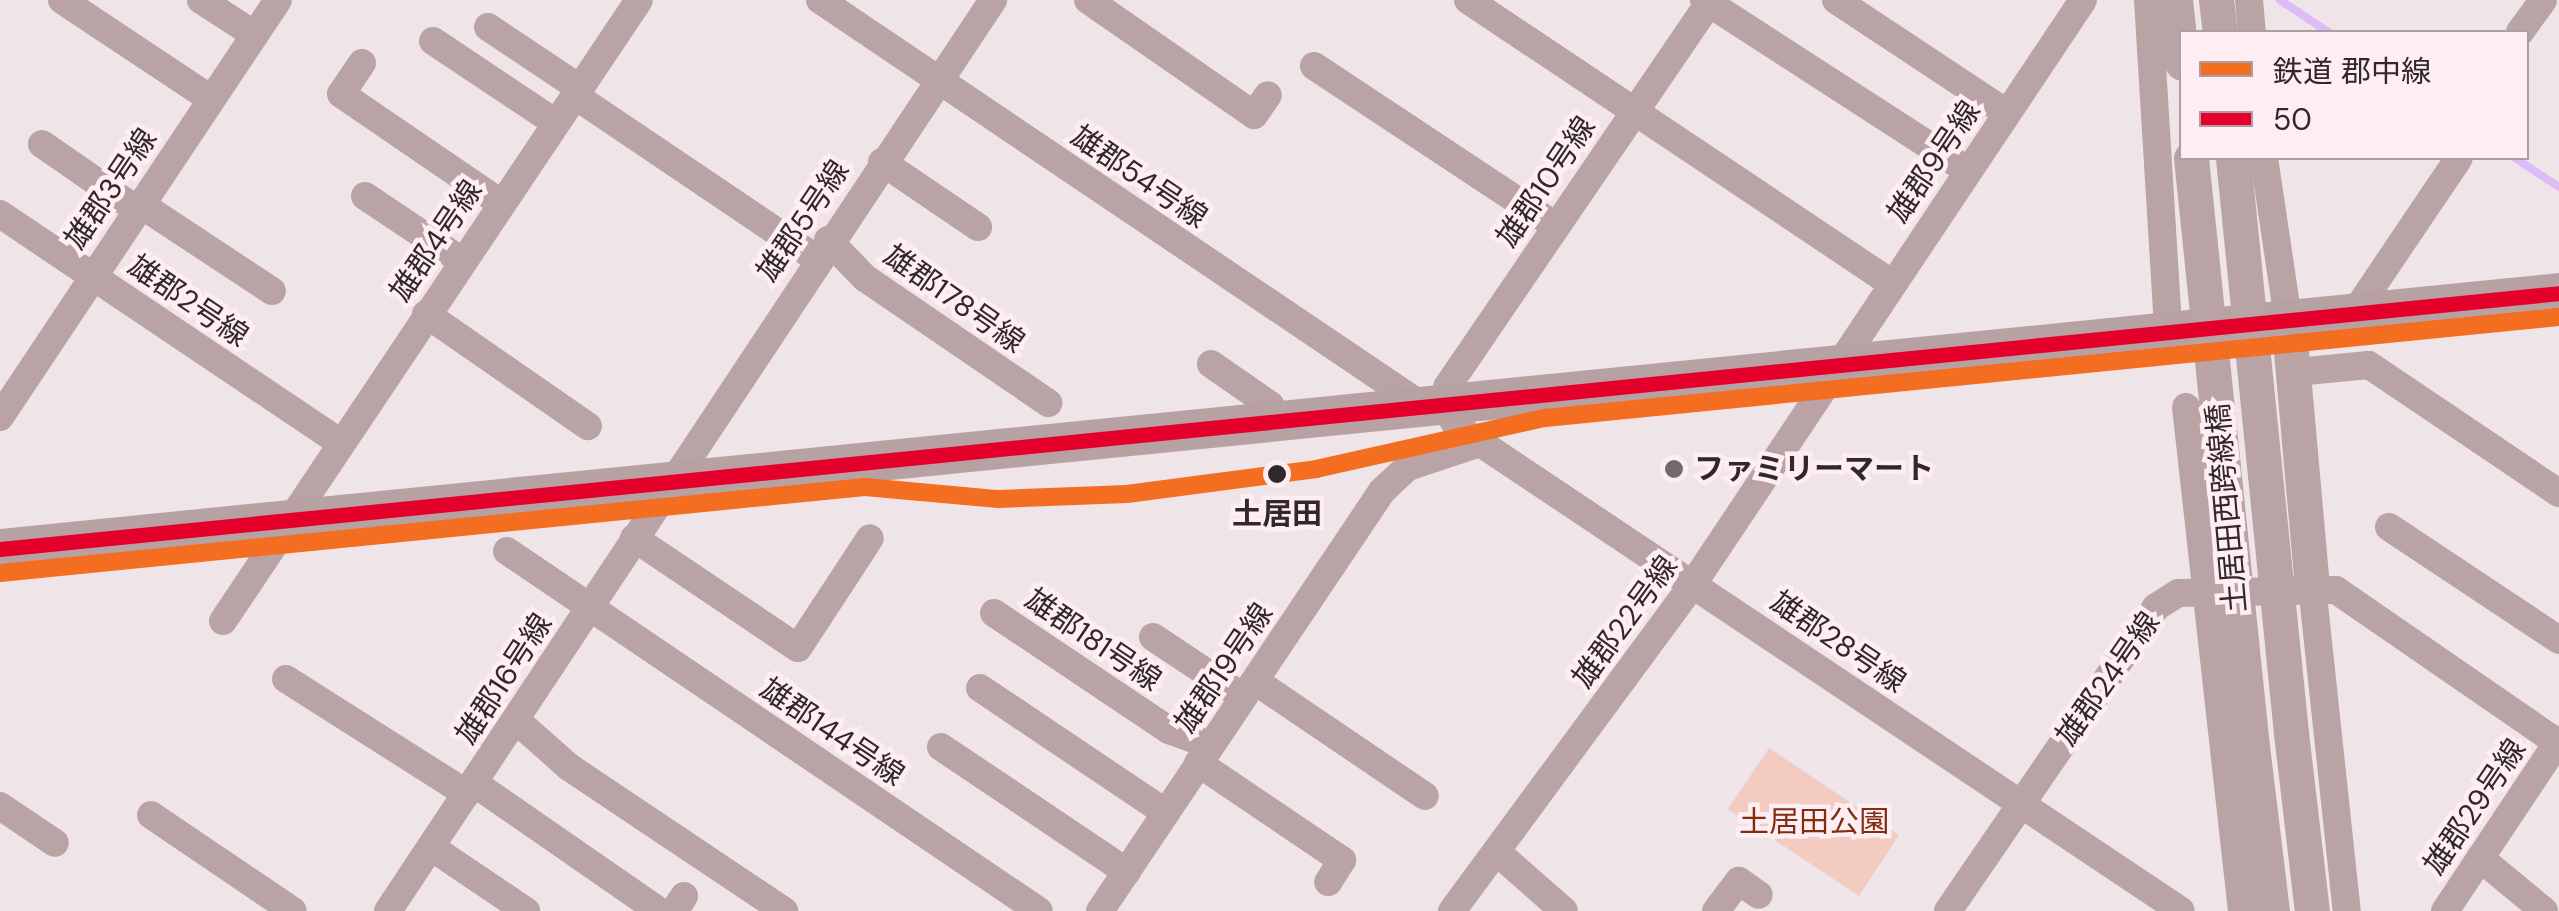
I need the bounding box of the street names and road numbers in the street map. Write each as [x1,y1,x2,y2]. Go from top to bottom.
street label: 雄郡9号線 [1880,94,1988,230]
street label: 雄郡10号線 [1489,110,1603,254]
street label: 雄郡54号線 [1064,118,1214,236]
street label: 雄郡3号線 [58,122,164,256]
street label: 雄郡5号線 [749,154,857,288]
street label: 雄郡4号線 [382,174,490,308]
street label: 雄郡178号線 [877,237,1031,361]
street label: 雄郡2号線 [121,248,255,354]
street label: 土居田西跨線橋 [2200,402,2254,614]
street label: 雄郡22号線 [1565,549,1685,695]
street label: 雄郡181号線 [1018,581,1168,699]
street label: 雄郡28号線 [1764,584,1912,700]
street label: 雄郡19号線 [1168,597,1280,739]
street label: 雄郡24号線 [2049,605,2167,753]
street label: 雄郡16号線 [449,607,559,751]
street label: 雄郡144号線 [753,671,911,793]
street label: 雄郡29号線 [2417,732,2533,882]

